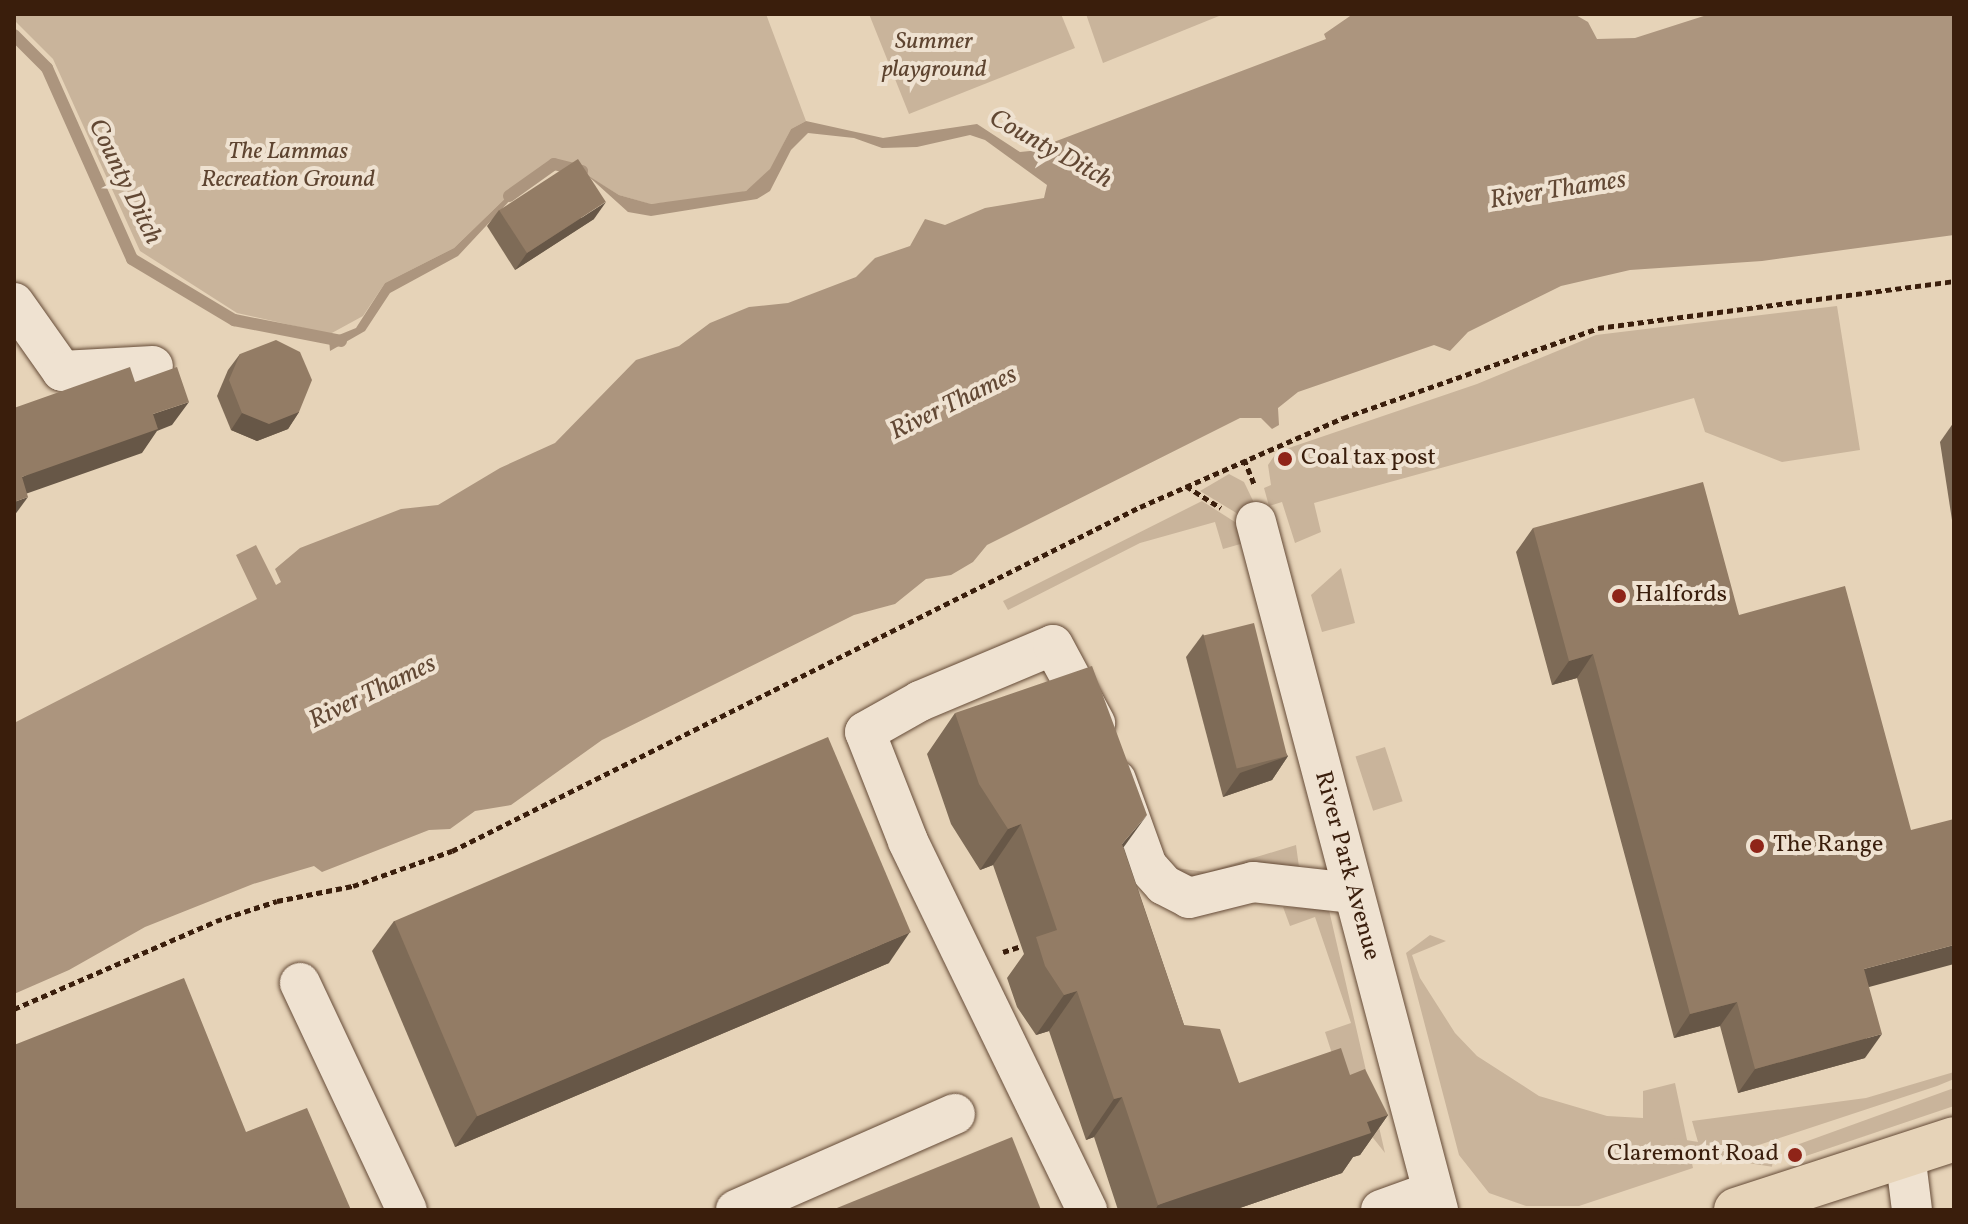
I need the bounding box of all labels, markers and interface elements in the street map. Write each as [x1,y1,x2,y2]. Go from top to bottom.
park label: Summer playground [881,29,987,85]
water label: County Ditch [983,103,1117,197]
water label: County Ditch [80,114,168,250]
park label: The Lammas Recreation Ground [201,139,375,195]
water label: River Thames [1488,165,1628,217]
water label: River Thames [885,360,1023,448]
place label: Coal tax post [1301,445,1436,473]
marker: Coal tax post [1276,450,1294,468]
place label: Halfords [1635,582,1727,610]
marker: Halfords [1610,587,1628,605]
water label: River Thames [304,649,442,737]
street label: River Park Avenue [1307,768,1385,964]
place label: The Range [1773,832,1883,860]
marker: The Range [1748,837,1766,855]
place label: Claremont Road [1607,1141,1779,1169]
marker: Claremont Road [1786,1146,1804,1164]

